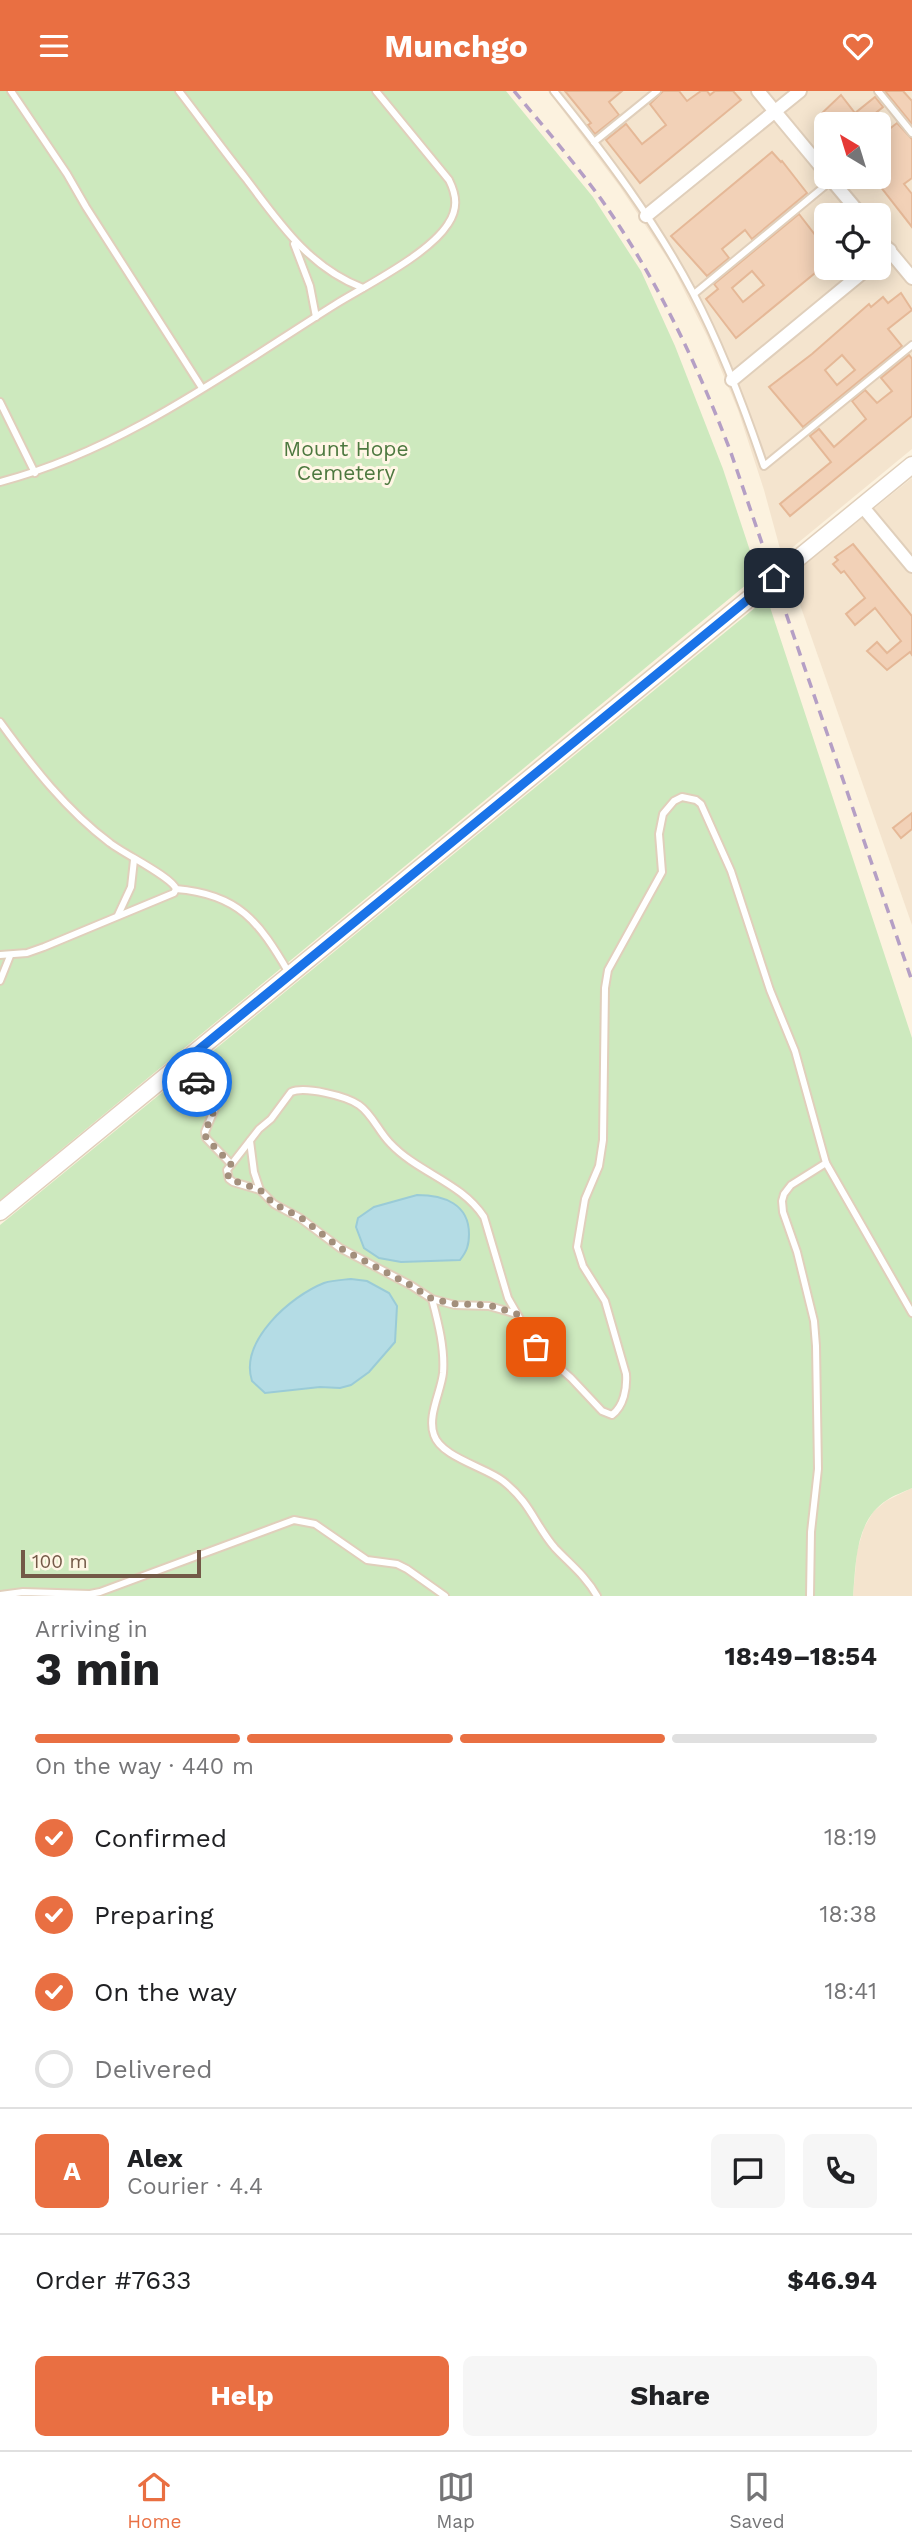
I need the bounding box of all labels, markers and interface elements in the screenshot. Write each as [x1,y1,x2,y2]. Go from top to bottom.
icon: menu [35,27,73,65]
text: Munchgo [384,27,528,65]
icon: heart [839,27,877,65]
north arrow [814,112,891,189]
map controls [814,112,891,280]
button: locate [814,203,891,280]
park label: Mount Hope Cemetery [283,436,409,485]
pin [744,548,804,608]
icon: home [755,559,793,597]
courier [162,1047,232,1117]
icon: car [178,1063,216,1101]
pin [506,1317,566,1377]
icon: bag [517,1328,555,1366]
scale bar [21,1547,201,1579]
text: 100 m [32,1550,88,1573]
text: Arriving in [35,1616,148,1643]
text: 18:49–18:54 [725,1641,877,1671]
text: 3 min [35,1642,161,1696]
text: On the way · 440 m [35,1753,254,1780]
icon: check [35,1819,73,1857]
text: Confirmed [94,1823,227,1853]
text: 18:19 [824,1824,877,1851]
icon: check [35,1896,73,1934]
text: Preparing [94,1900,214,1930]
text: 18:38 [819,1901,877,1928]
icon: check [35,1973,73,2011]
text: On the way [94,1977,237,2007]
text: 18:41 [824,1978,877,2005]
text: Delivered [94,2054,213,2084]
button: chat [711,2134,785,2208]
button: phone [803,2134,877,2208]
text: Alex [127,2143,183,2173]
text: A [63,2156,81,2186]
text: Courier · 4.4 [127,2173,263,2200]
text: Order #7633 [35,2265,192,2295]
text: $46.94 [787,2265,877,2295]
button: Help [35,2356,449,2436]
button: Share [463,2356,877,2436]
tab: Home [127,2468,182,2533]
tab: Map [436,2468,475,2533]
tab: Saved [729,2468,785,2533]

